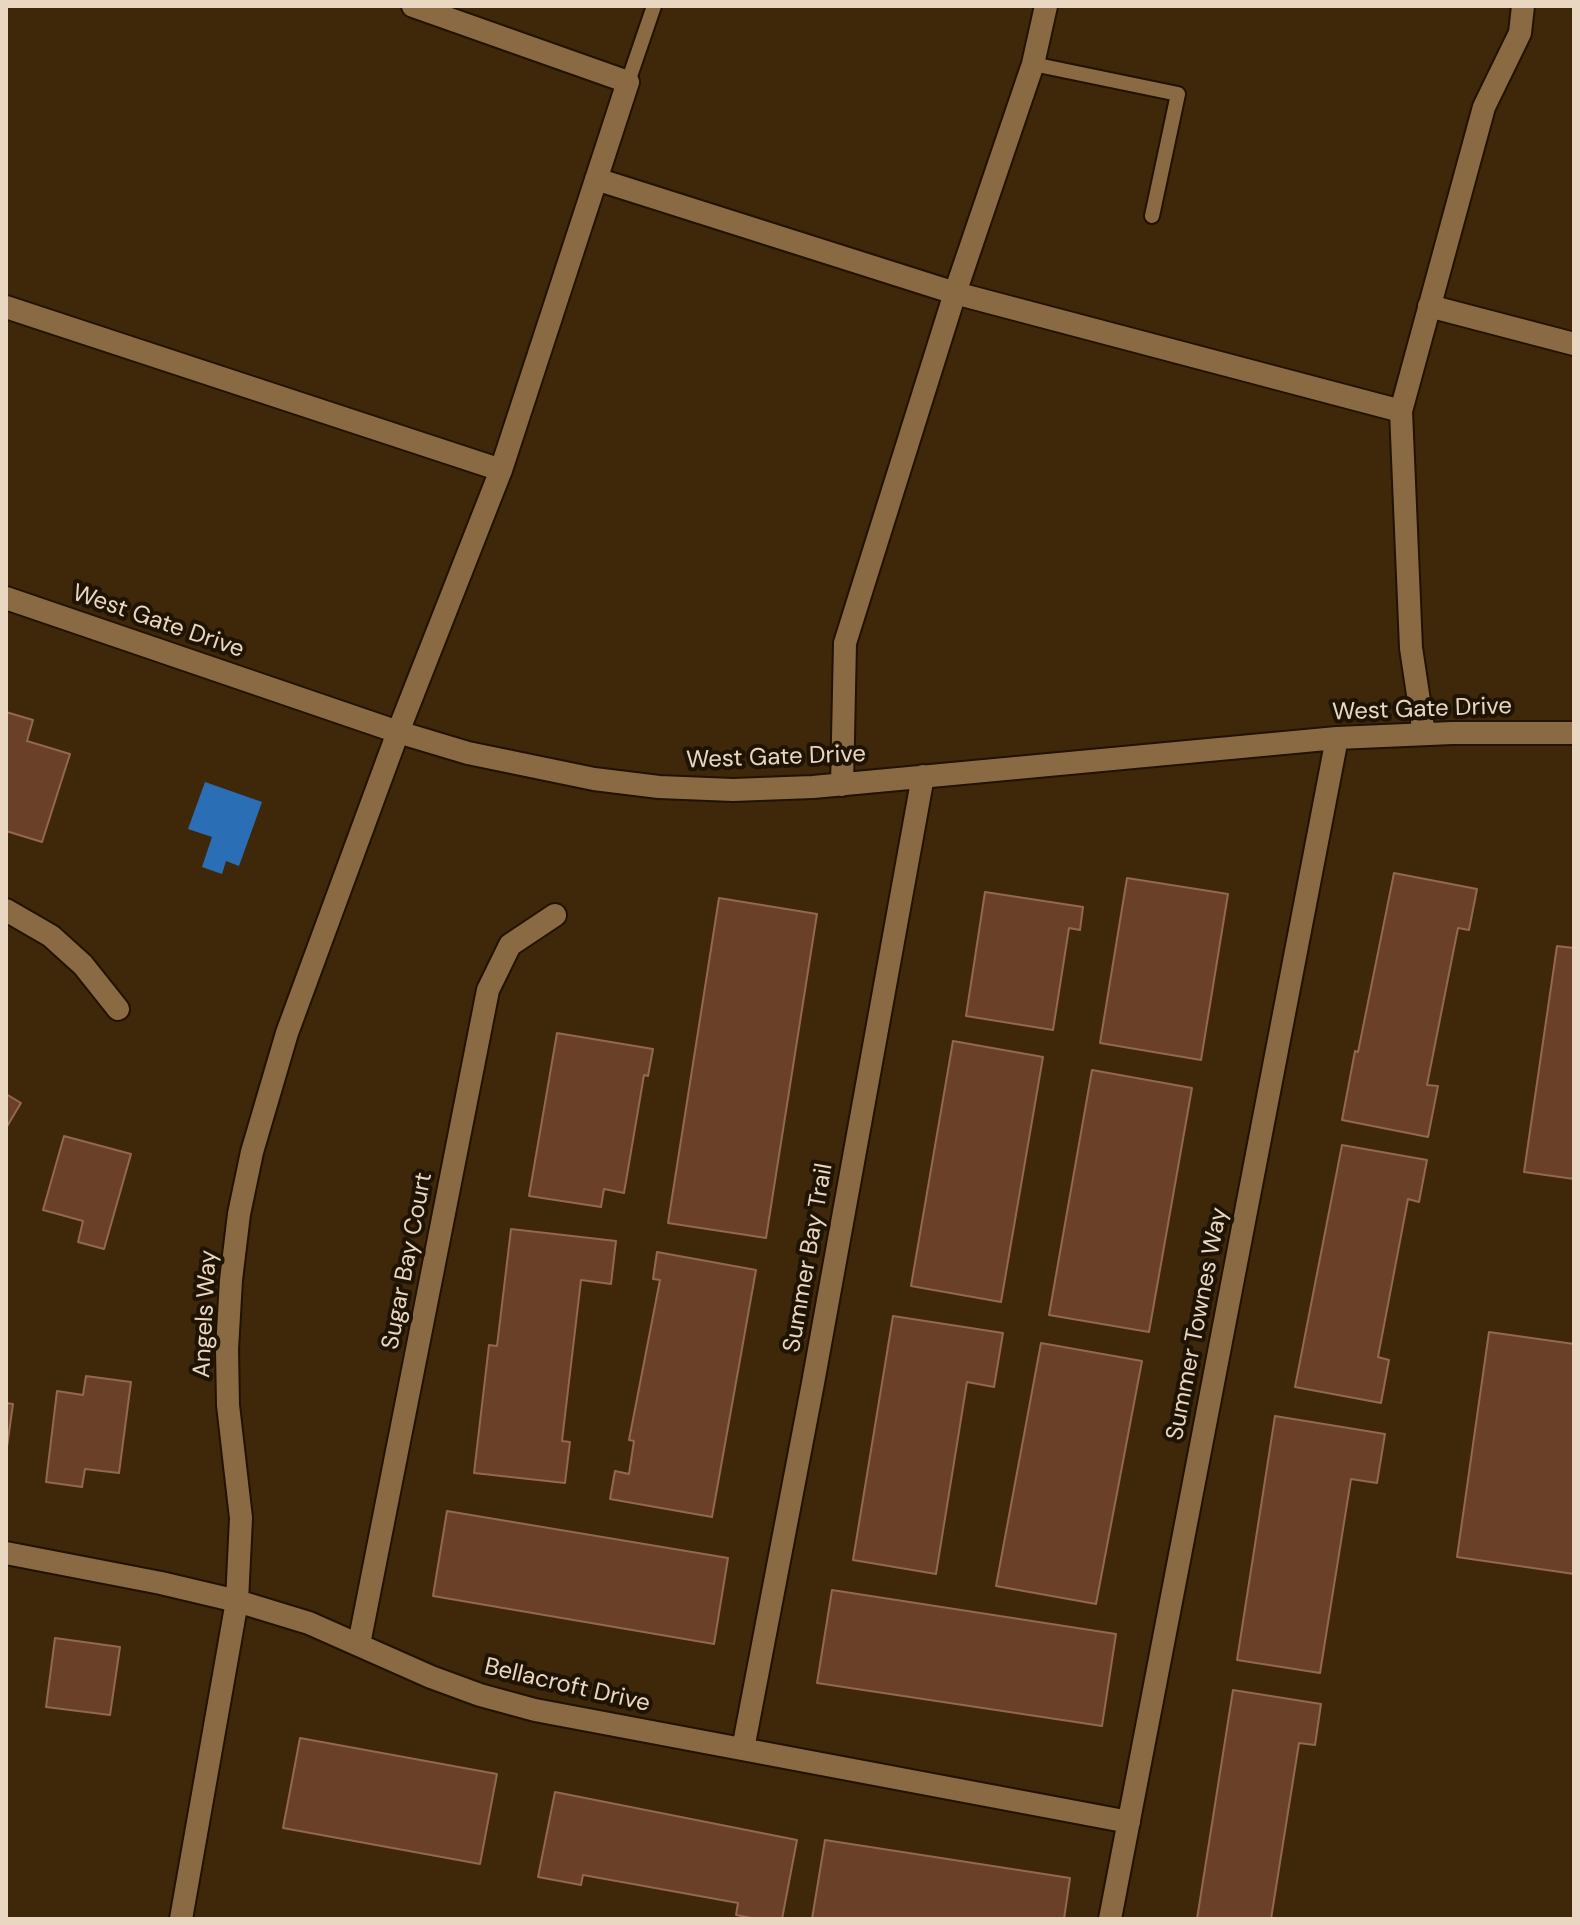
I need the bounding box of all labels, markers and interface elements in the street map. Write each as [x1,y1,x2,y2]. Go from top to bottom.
street label: West Gate Drive [68,579,248,665]
street label: West Gate Drive [1332,692,1512,728]
street label: West Gate Drive [686,740,866,776]
street label: Summer Bay Trail [778,1161,840,1355]
street label: Sugar Bay Court [377,1170,439,1352]
street label: Summer Townes Way [1161,1205,1235,1443]
street label: Angels Way [188,1249,224,1379]
street label: Bellacroft Drive [481,1653,653,1719]

